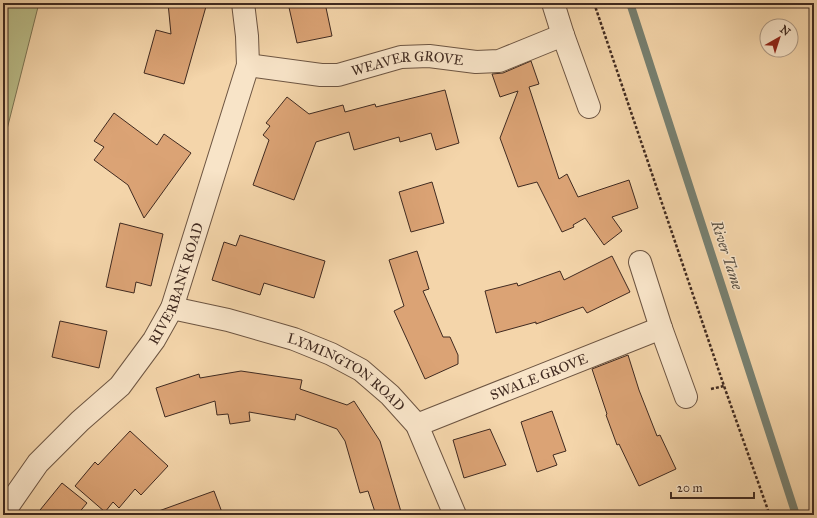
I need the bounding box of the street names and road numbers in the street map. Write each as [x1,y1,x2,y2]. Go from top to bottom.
street label: WEAVER GROVE [349,47,465,80]
street label: RIVERBANK ROAD [145,221,207,348]
street label: LYMINGTON ROAD [285,330,408,415]
street label: SWALE GROVE [488,350,590,404]

